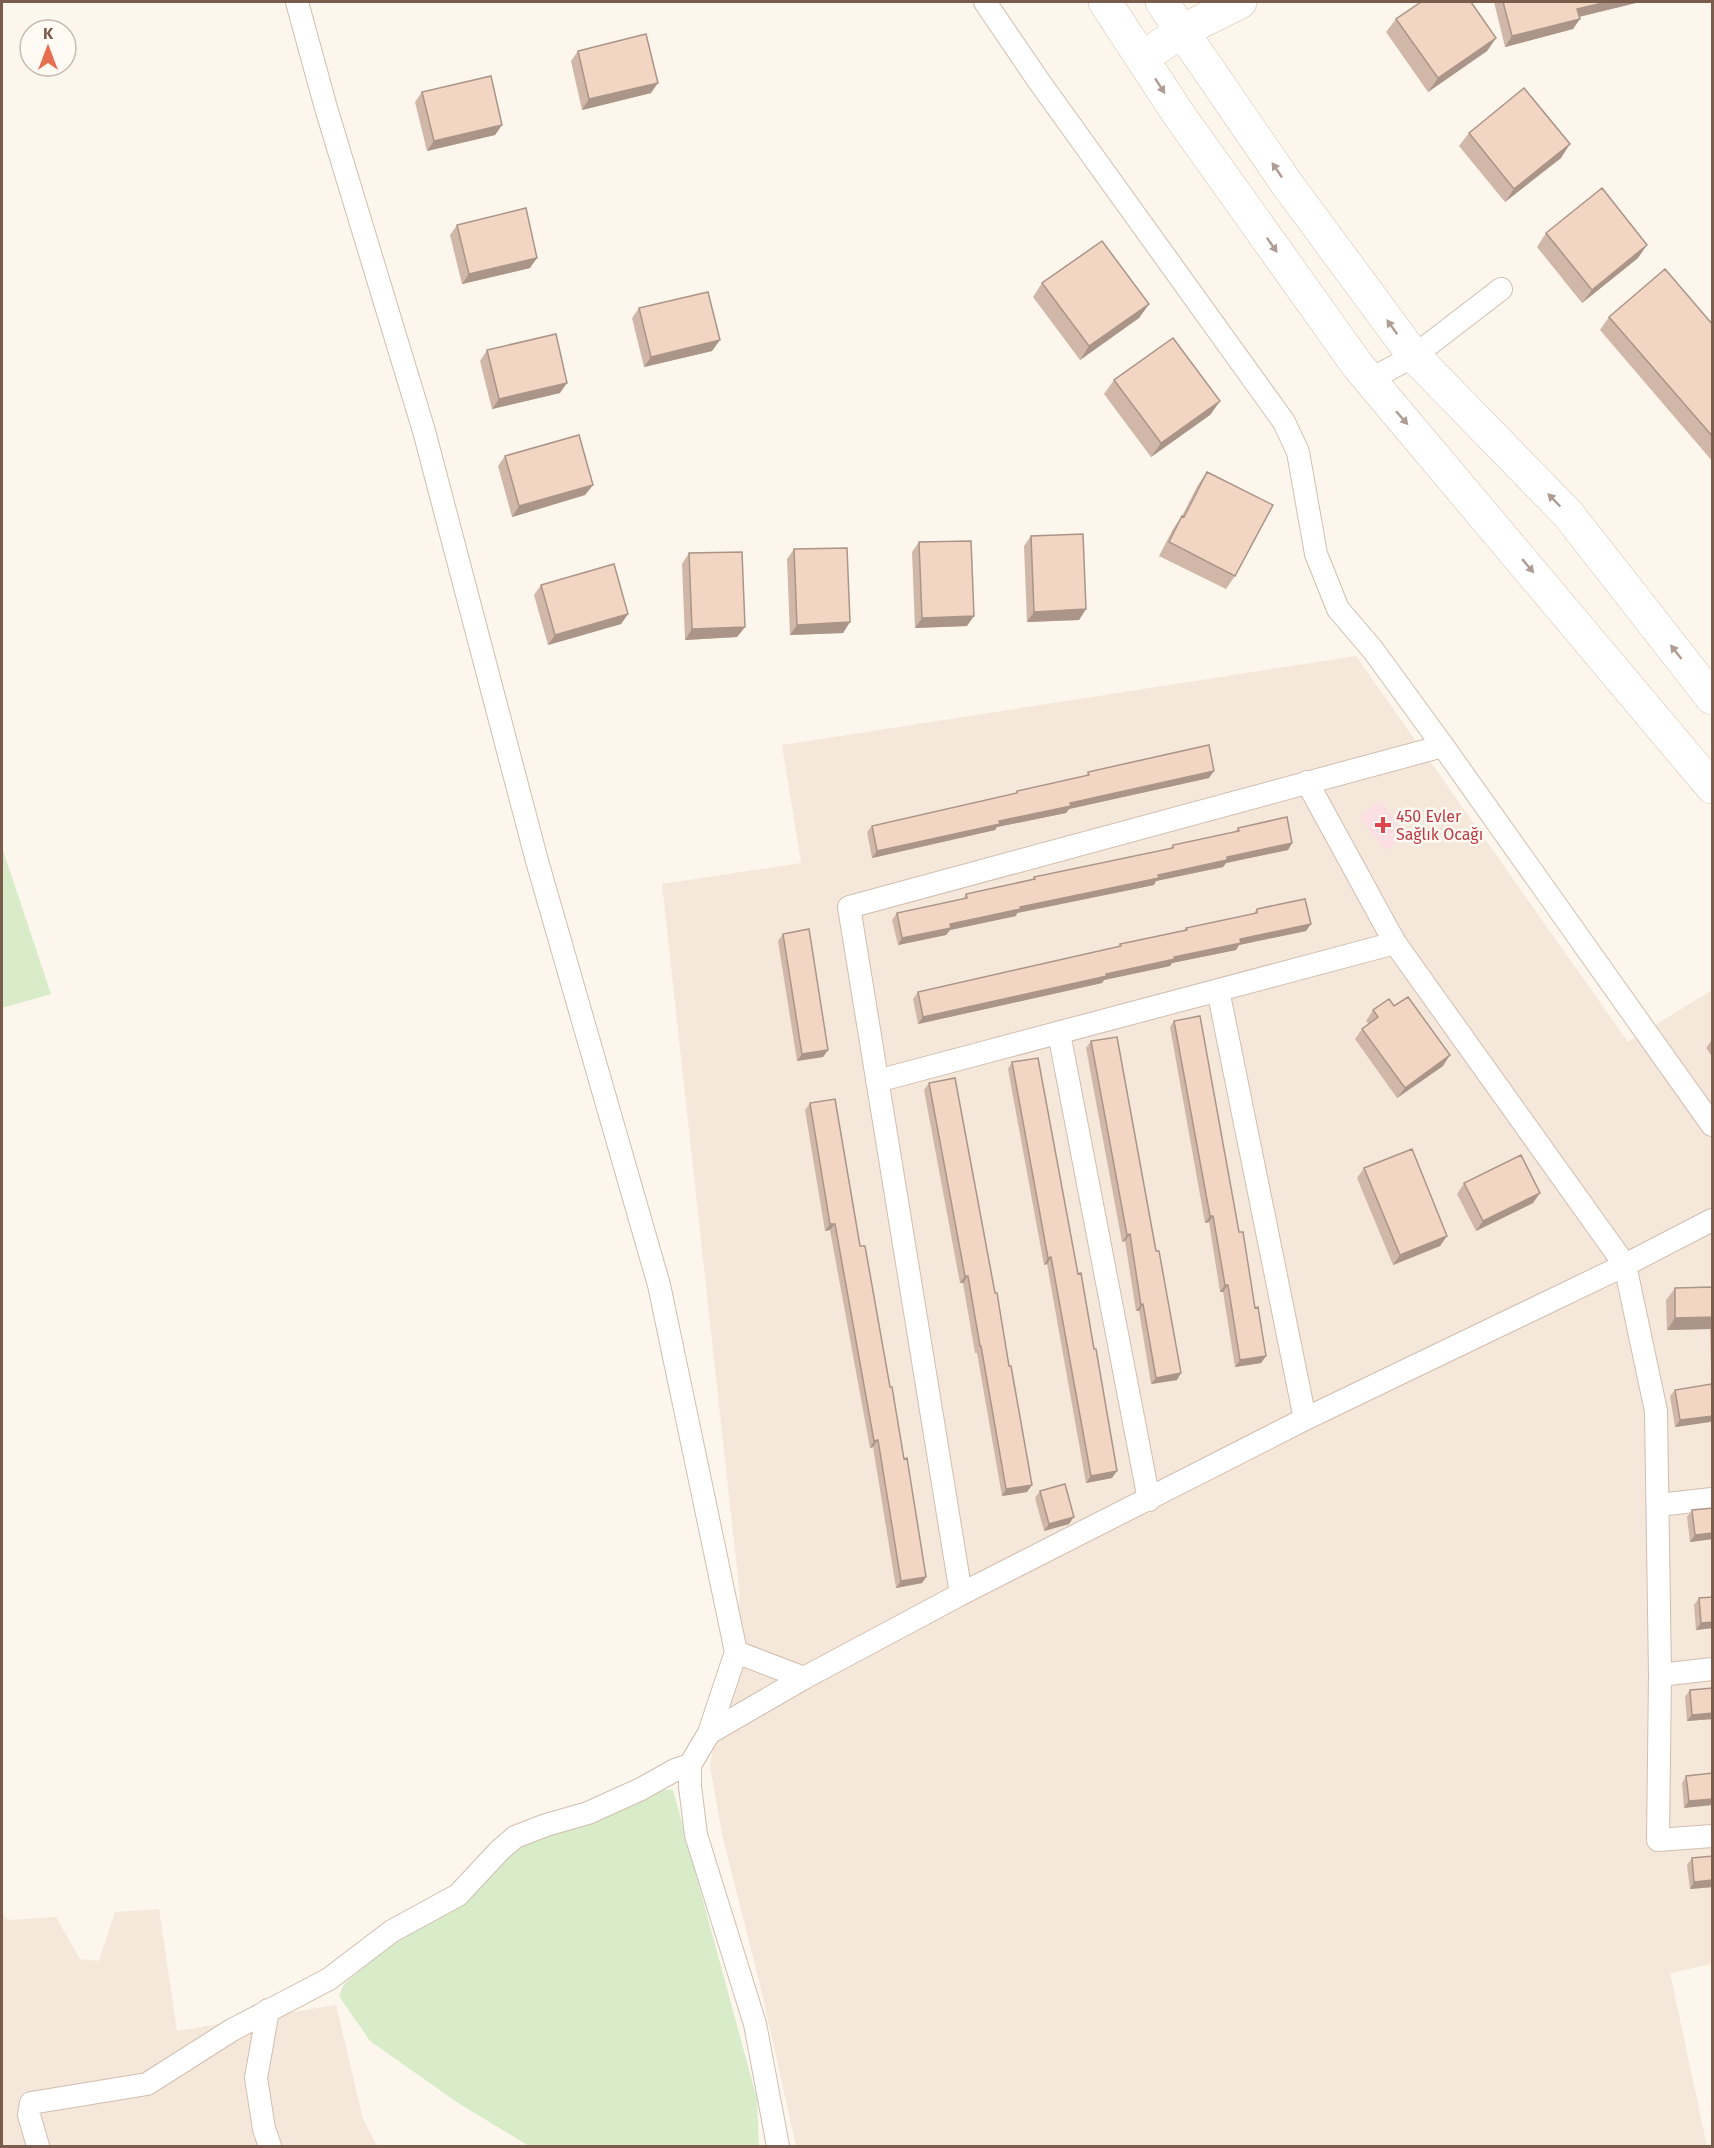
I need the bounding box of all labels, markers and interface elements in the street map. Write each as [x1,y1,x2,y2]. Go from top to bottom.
north arrow [18,18,78,78]
text: K [43,24,54,43]
one-way arrow [1154,77,1166,93]
one-way arrow [1272,162,1283,178]
one-way arrow [1266,237,1278,253]
one-way arrow [1386,320,1398,336]
one-way arrow [1395,410,1408,425]
one-way arrow [1547,493,1561,508]
one-way arrow [1521,558,1534,573]
one-way arrow [1670,644,1683,660]
place label: 450 Evler Sağlık Ocağı [1396,807,1483,844]
marker: 450 Evler Sağlık Ocağı [1374,816,1392,834]

